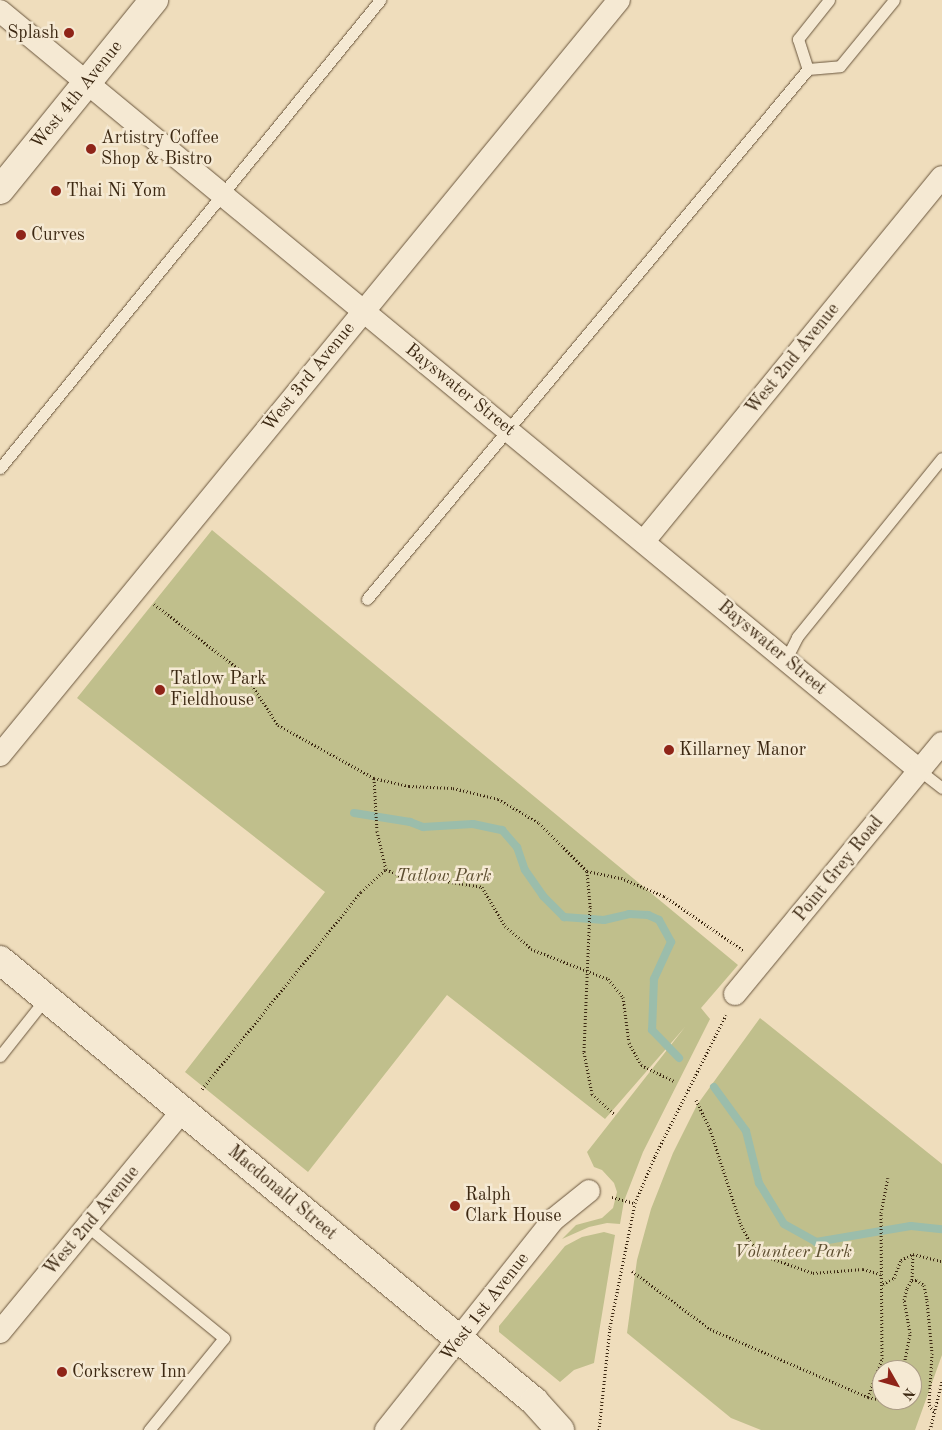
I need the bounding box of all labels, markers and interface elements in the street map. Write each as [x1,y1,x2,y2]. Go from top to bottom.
place label: Splash [7,22,59,44]
marker: Splash [63,27,75,39]
street label: West 4th Avenue [27,36,127,154]
place label: Artistry Coffee Shop & Bistro [101,128,219,170]
marker: Artistry Coffee Shop & Bistro [85,143,97,155]
place label: Thai Ni Yom [66,180,166,202]
marker: Thai Ni Yom [50,185,62,197]
place label: Curves [31,224,85,246]
marker: Curves [15,229,27,241]
street label: West 2nd Avenue [742,299,844,419]
street label: West 3rd Avenue [258,318,360,436]
street label: Bayswater Street [401,339,519,441]
street label: Bayswater Street [713,596,831,700]
place label: Tatlow Park Fieldhouse [170,669,267,712]
marker: Tatlow Park Fieldhouse [154,684,166,696]
place label: Killarney Manor [679,739,806,761]
marker: Killarney Manor [663,744,675,756]
street label: Point Grey Road [790,812,888,926]
park label: Tatlow Park [396,865,492,887]
street label: Macdonald Street [223,1141,341,1245]
street label: West 2nd Avenue [40,1162,144,1280]
place label: Ralph Clark House [465,1185,561,1228]
marker: Ralph Clark House [449,1200,461,1212]
park label: Volunteer Park [734,1241,852,1263]
street label: West 1st Avenue [436,1248,534,1366]
north arrow [872,1360,922,1410]
place label: Corkscrew Inn [72,1361,187,1383]
marker: Corkscrew Inn [56,1366,68,1378]
text: N [899,1385,917,1402]

